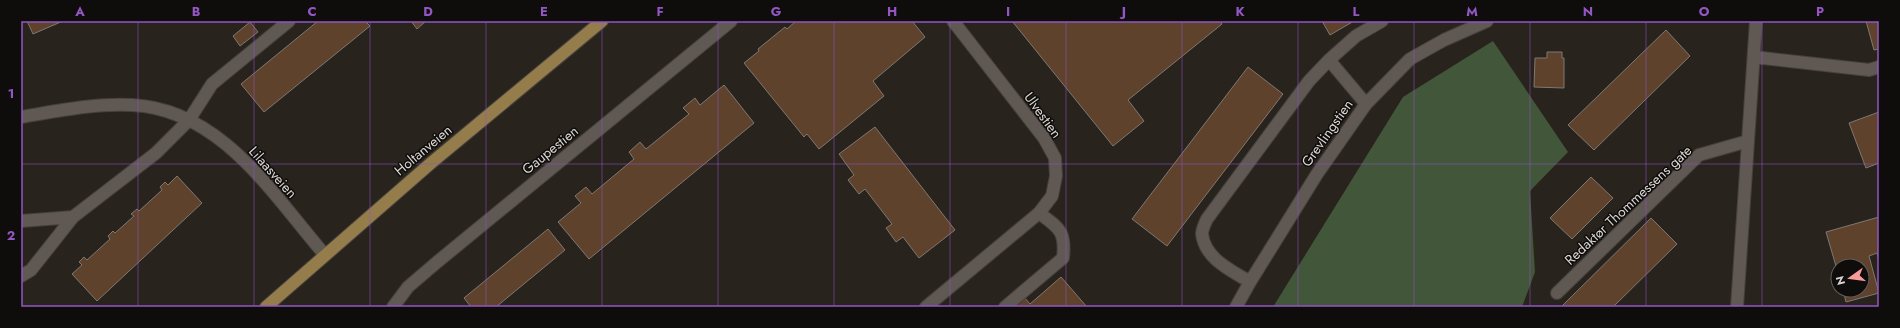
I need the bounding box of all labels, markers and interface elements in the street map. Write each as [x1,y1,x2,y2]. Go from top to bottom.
text: A [74,2,85,21]
text: B [192,2,201,21]
text: C [307,2,317,21]
text: D [423,2,433,21]
text: E [540,2,548,21]
text: F [656,2,664,21]
text: G [771,2,782,21]
text: H [887,2,897,21]
text: I [1006,2,1010,21]
text: J [1119,2,1126,21]
text: K [1235,2,1245,21]
text: L [1353,2,1360,21]
text: M [1466,2,1478,21]
text: N [1583,2,1593,21]
text: O [1699,2,1710,21]
text: P [1816,2,1824,21]
text: 1 [8,84,14,103]
street label: Ulvestien [1020,88,1066,142]
street label: Grevlingstien [1296,95,1358,171]
street label: Holtanveien [390,120,456,180]
street label: Gaupestien [518,121,582,179]
street label: Redaktør Thommessens gate [1560,141,1696,269]
street label: Lilaasveien [244,142,302,202]
text: 2 [7,226,15,245]
north arrow [1830,258,1870,298]
text: N [1831,274,1849,287]

